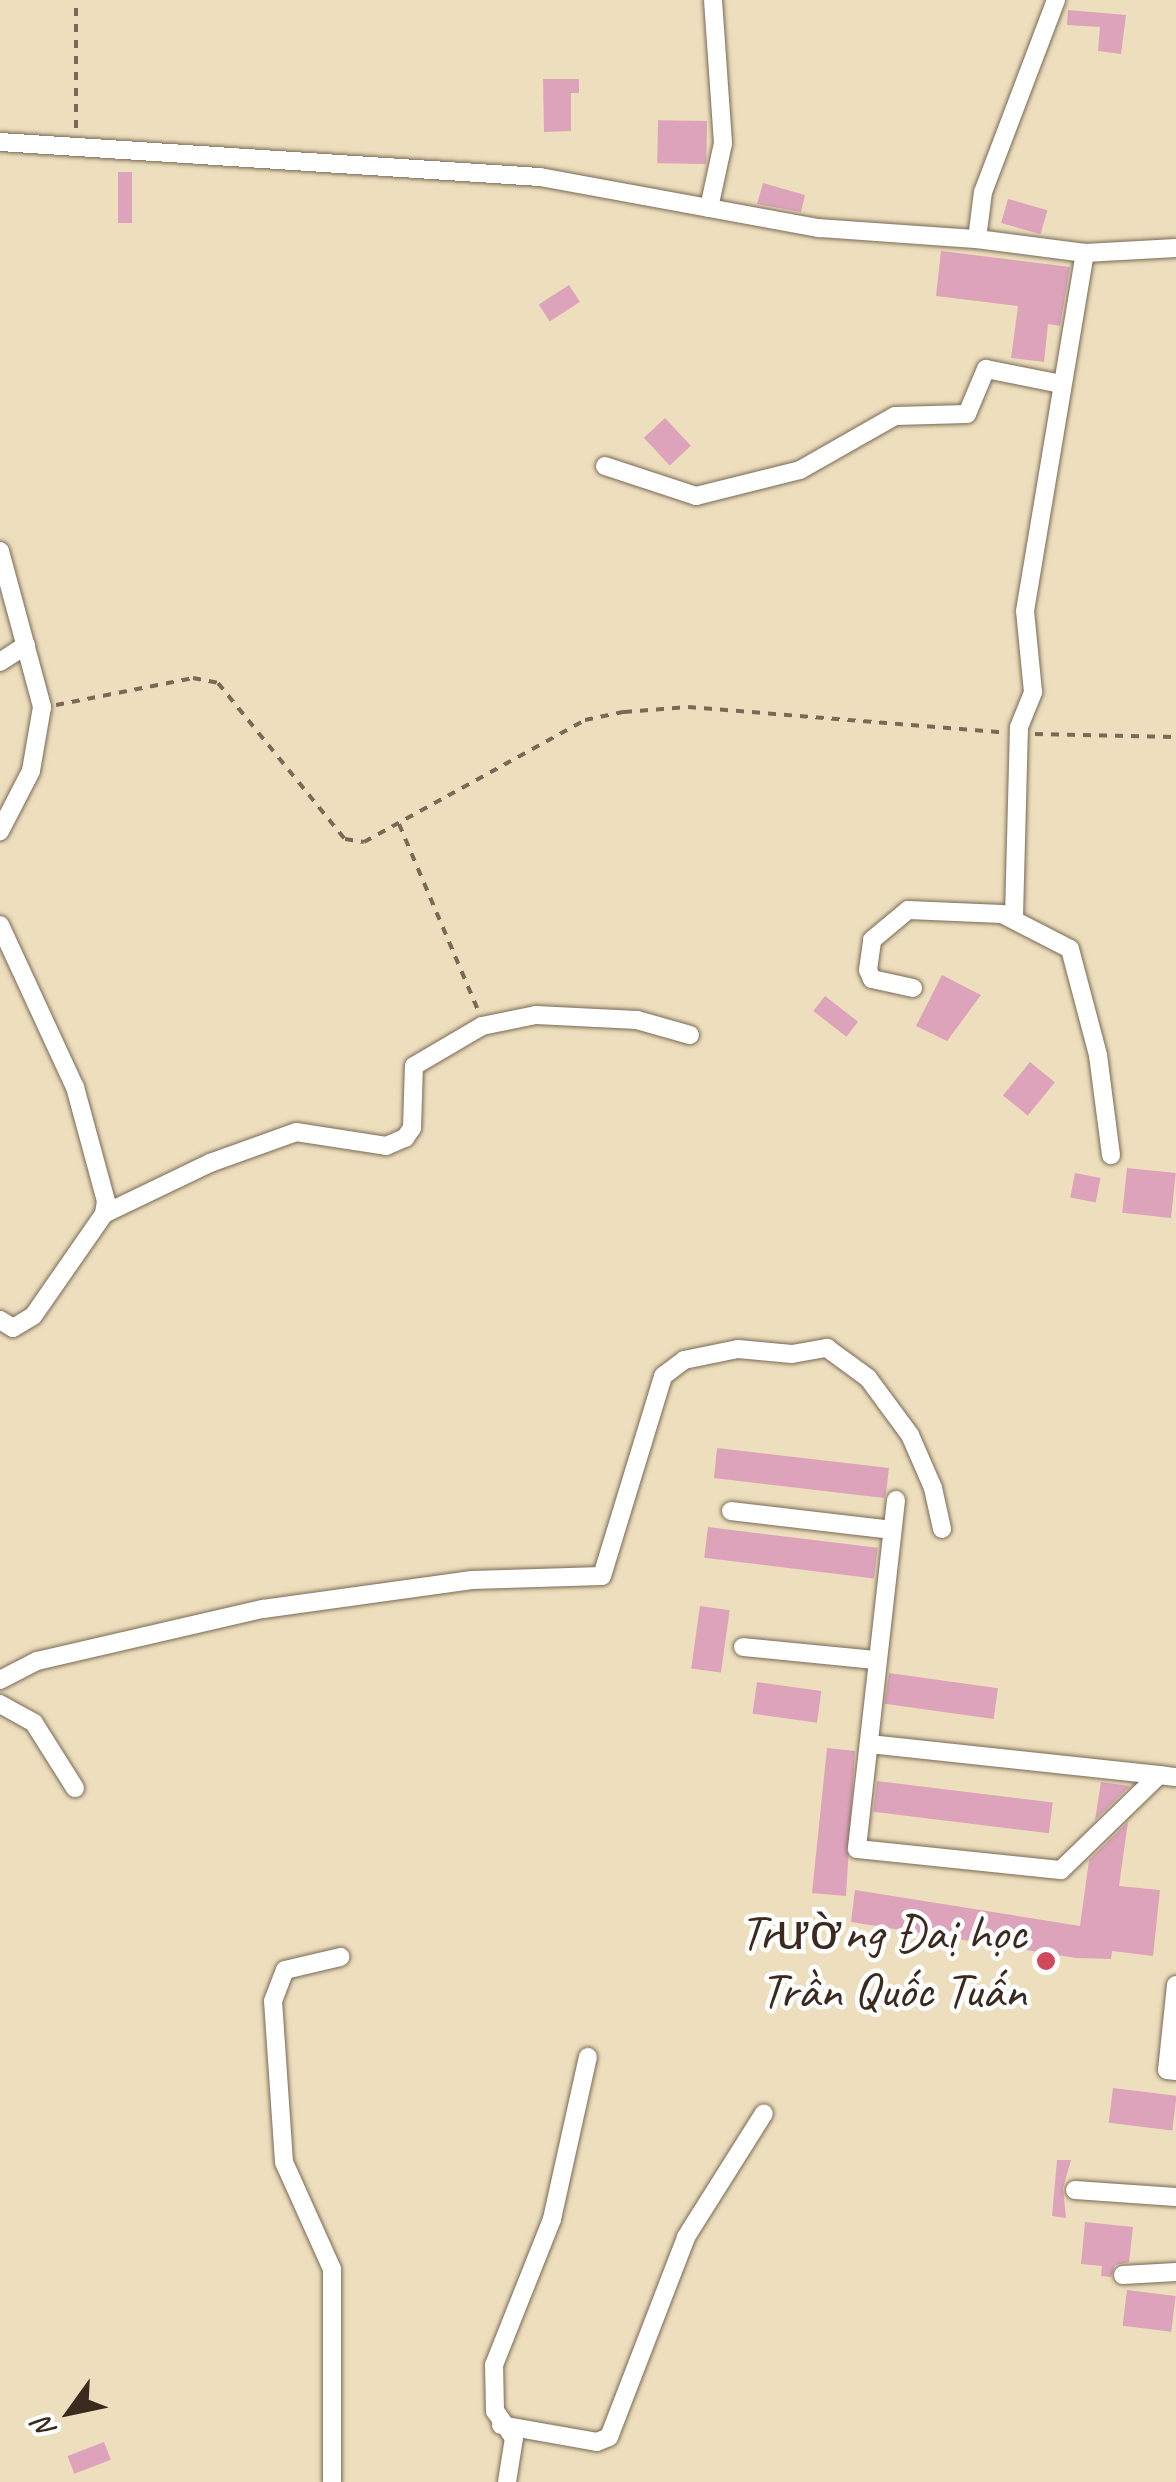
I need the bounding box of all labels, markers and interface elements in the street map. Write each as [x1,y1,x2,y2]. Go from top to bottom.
place label: Trường Đại học Trần Quốc Tuấn [740,1902,1026,2020]
marker: Trường Đại học Trần Quốc Tuấn [1035,1950,1057,1972]
north arrow [20,2362,120,2462]
text: N [25,2412,64,2445]

